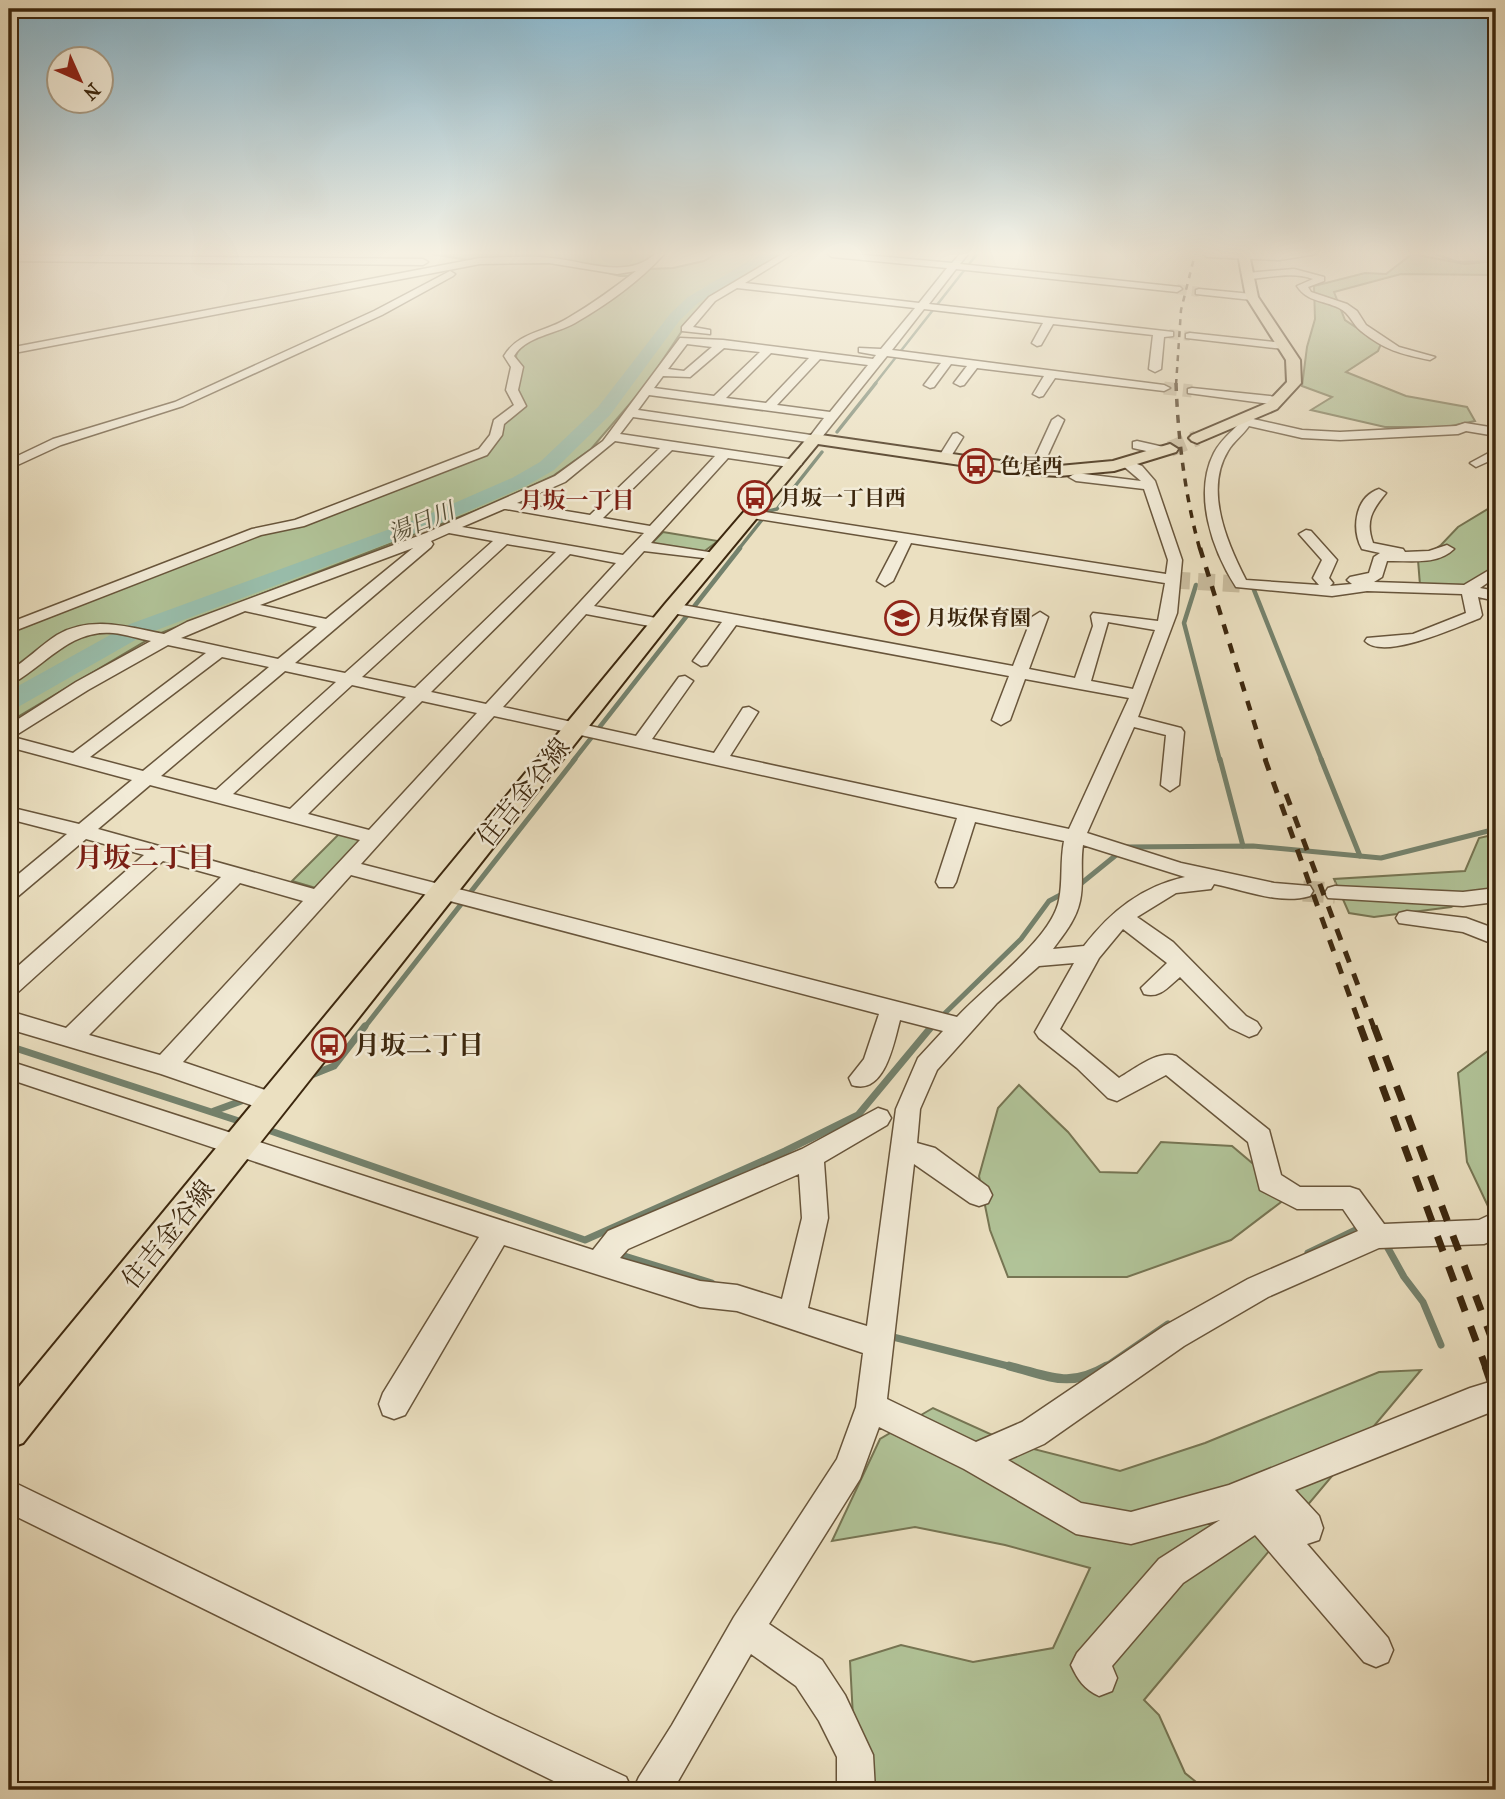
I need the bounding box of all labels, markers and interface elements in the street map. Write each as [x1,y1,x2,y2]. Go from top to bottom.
north arrow [46,46,116,116]
text: N [78,78,104,105]
bus stop icon: 色尾西 [957,447,995,485]
place label: 色尾西 [1000,454,1063,478]
bus stop icon: 月坂一丁目西 [736,479,774,517]
place label: 月坂一丁目西 [780,486,906,510]
district label: 月坂一丁目 [520,487,635,514]
water label: 湯日川 [384,496,461,548]
school or university icon: 月坂保育園 [883,599,921,637]
place label: 月坂保育園 [926,606,1031,630]
street label: 住吉金谷線 [470,732,576,853]
district label: 月坂二丁目 [75,841,215,874]
bus stop icon: 月坂二丁目 [310,1026,348,1064]
place label: 月坂二丁目 [354,1030,484,1061]
street label: 住吉金谷線 [115,1174,221,1295]

